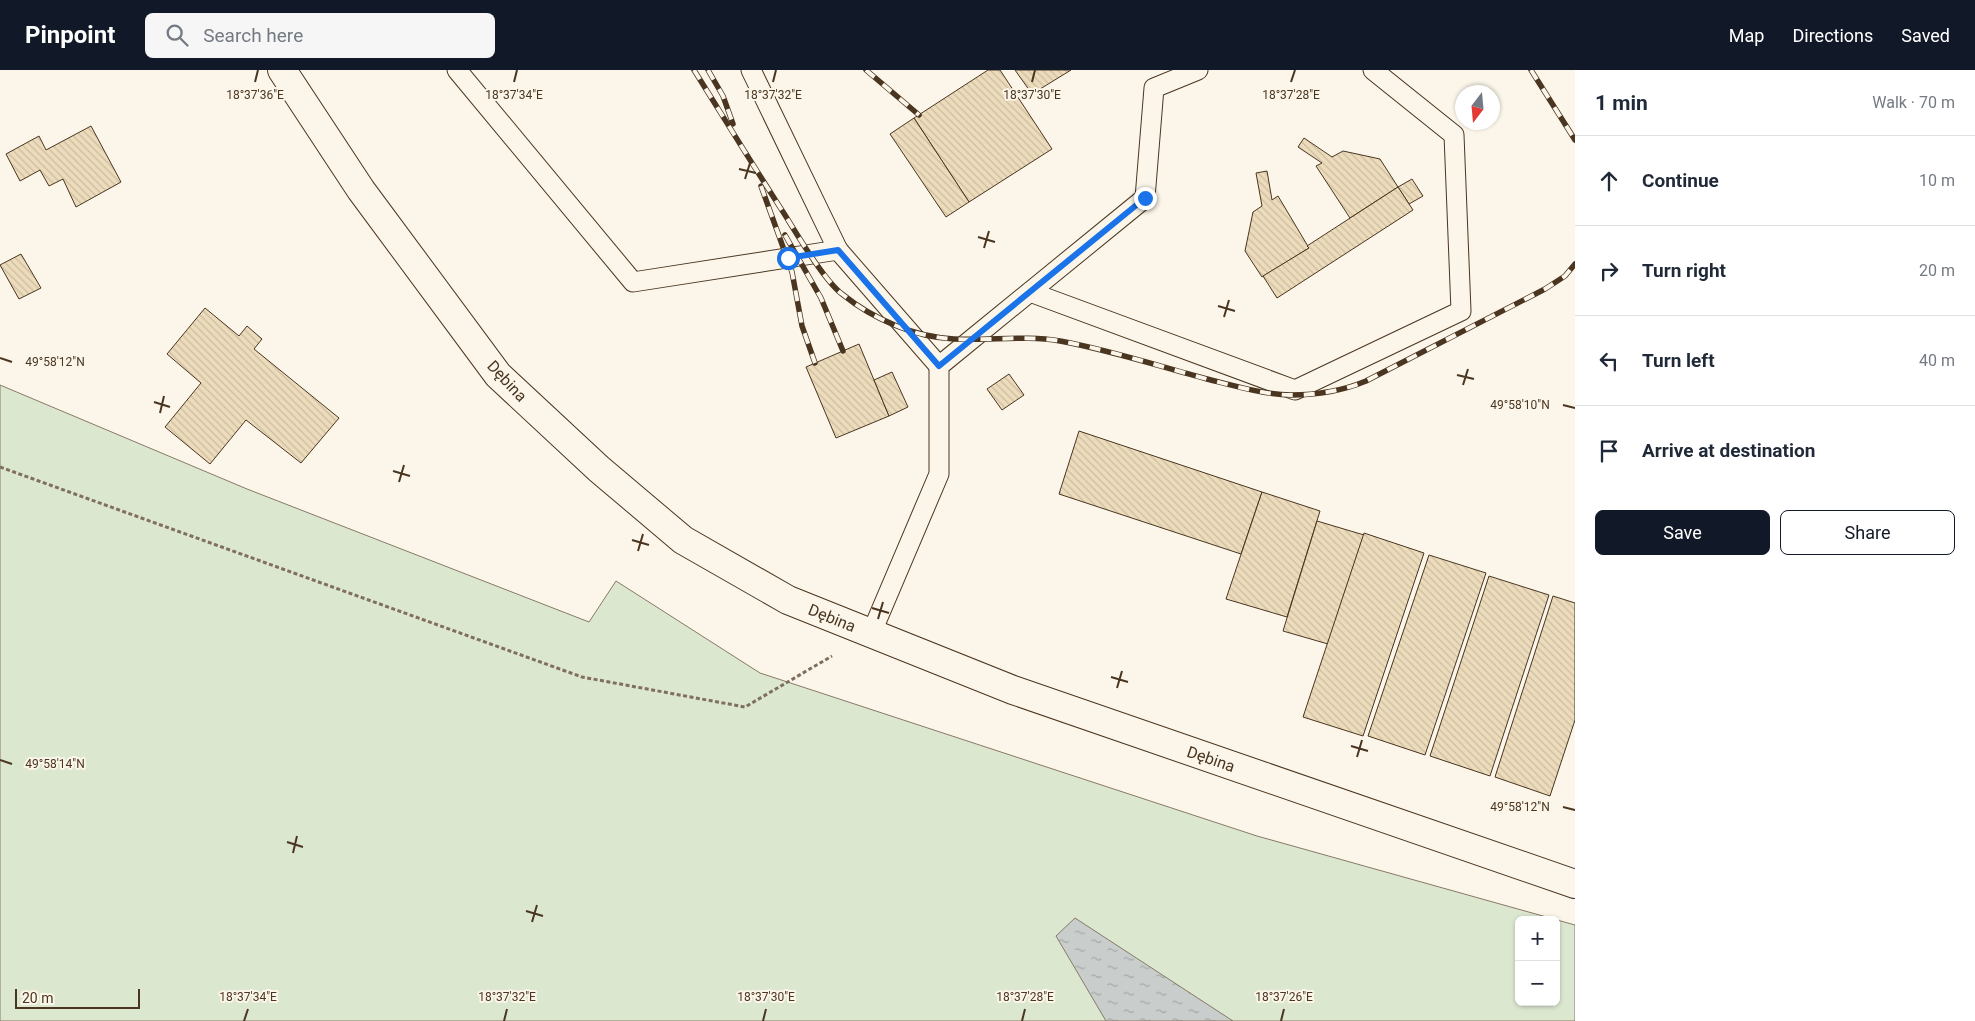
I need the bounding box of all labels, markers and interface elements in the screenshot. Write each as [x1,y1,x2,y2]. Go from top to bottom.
search box [145,13,495,58]
text: Pinpoint [25,21,115,49]
icon: search [163,21,191,49]
text: Search here [203,24,303,47]
text: Map [1729,25,1764,46]
text: Directions [1792,25,1873,46]
text: Saved [1901,25,1950,46]
north arrow [1455,85,1500,130]
text: 18°37'36"E [226,88,284,102]
text: 18°37'34"E [485,88,543,102]
text: 18°37'32"E [744,88,802,102]
text: 18°37'30"E [1003,88,1061,102]
text: 18°37'28"E [1262,88,1320,102]
text: 1 min [1595,91,1648,115]
text: Walk · 70 m [1872,93,1955,112]
icon: ahead [1595,167,1623,195]
text: Continue [1642,169,1719,192]
text: 10 m [1919,171,1955,190]
route end [1134,187,1157,210]
route start [777,247,800,270]
icon: right [1595,257,1623,285]
text: Turn right [1642,259,1726,282]
text: 20 m [1919,261,1955,280]
icon: left [1595,347,1623,375]
text: Turn left [1642,349,1715,372]
text: 40 m [1919,351,1955,370]
text: 49°58'12"N [25,355,85,369]
street label: Dębina [483,356,531,406]
text: 49°58'10"N [1490,398,1550,412]
icon: arrive [1595,437,1623,465]
text: Arrive at destination [1642,439,1815,462]
button: Save [1595,510,1770,555]
button: Share [1780,510,1955,555]
street label: Dębina [806,600,858,636]
street label: Dębina [1185,742,1237,776]
text: 49°58'14"N [25,757,85,771]
text: 49°58'12"N [1490,800,1550,814]
map controls [1515,916,1560,1006]
button: + [1515,916,1560,961]
button: − [1515,961,1560,1006]
scale bar [15,986,140,1009]
text: 20 m [22,990,54,1006]
text: 18°37'34"E [219,990,277,1004]
text: 18°37'32"E [478,990,536,1004]
text: 18°37'30"E [737,990,795,1004]
text: 18°37'28"E [996,990,1054,1004]
text: 18°37'26"E [1255,990,1313,1004]

